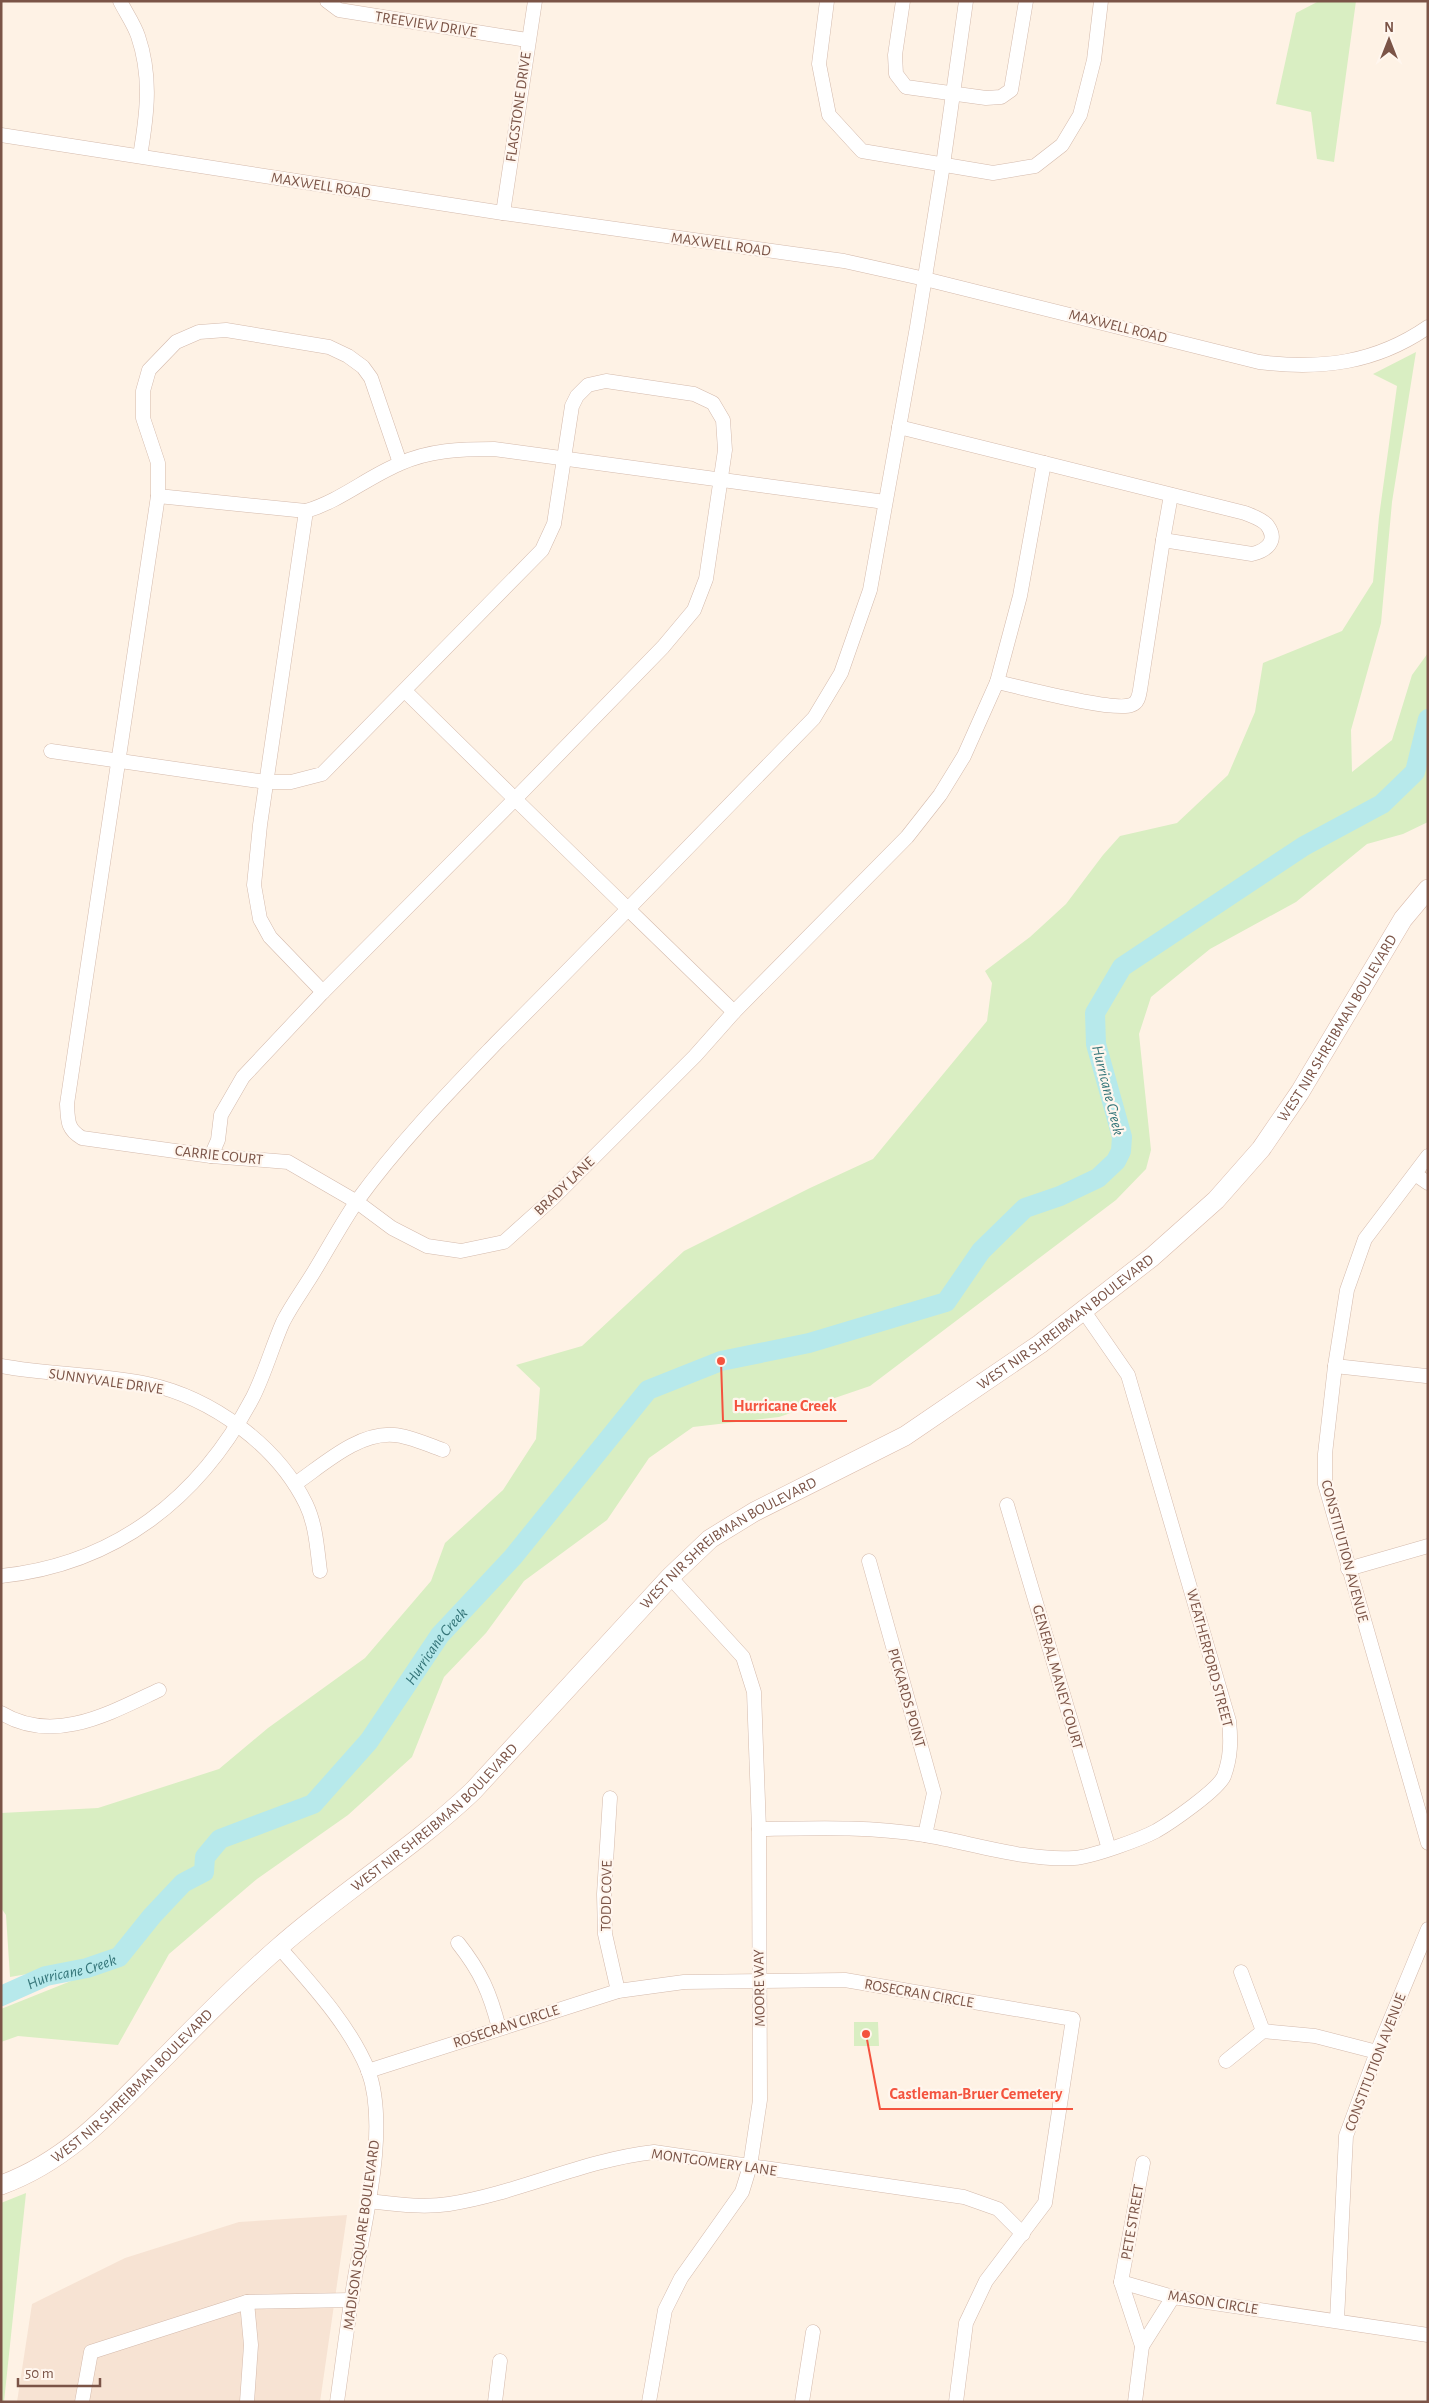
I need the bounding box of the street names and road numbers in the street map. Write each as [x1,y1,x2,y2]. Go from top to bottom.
street label: TREEVIEW DRIVE [374,9,478,40]
street label: FLAGSTONE DRIVE [503,51,534,163]
street label: MAXWELL ROAD [270,170,372,201]
street label: MAXWELL ROAD [670,230,772,259]
street label: MAXWELL ROAD [1067,307,1169,346]
street label: WEST NIR SHREIBMAN BOULEVARD [1275,932,1400,1125]
street label: CARRIE COURT [174,1143,264,1168]
street label: BRADY LANE [531,1154,597,1219]
street label: WEST NIR SHREIBMAN BOULEVARD [974,1252,1157,1393]
street label: SUNNYVALE DRIVE [48,1366,164,1397]
street label: WEST NIR SHREIBMAN BOULEVARD [638,1475,819,1612]
street label: CONSTITUTION AVENUE [1318,1478,1371,1624]
street label: WEATHERFORD STREET [1184,1587,1235,1730]
street label: GENERAL MANEY COURT [1030,1603,1086,1752]
street label: PICKARDS POINT [885,1647,928,1750]
street label: WEST NIR SHREIBMAN BOULEVARD [349,1741,521,1894]
street label: TODD COVE [598,1860,615,1932]
street label: MOORE WAY [751,1949,768,2027]
street label: ROSECRAN CIRCLE [863,1977,975,2010]
street label: CONSTITUTION AVENUE [1342,1991,1409,2133]
street label: ROSECRAN CIRCLE [451,2002,561,2051]
street label: WEST NIR SHREIBMAN BOULEVARD [49,2006,216,2166]
street label: MADISON SQUARE BOULEVARD [341,2139,382,2331]
street label: MONTGOMERY LANE [650,2146,778,2179]
street label: PETE STREET [1118,2183,1147,2261]
street label: MASON CIRCLE [1167,2288,1259,2317]

